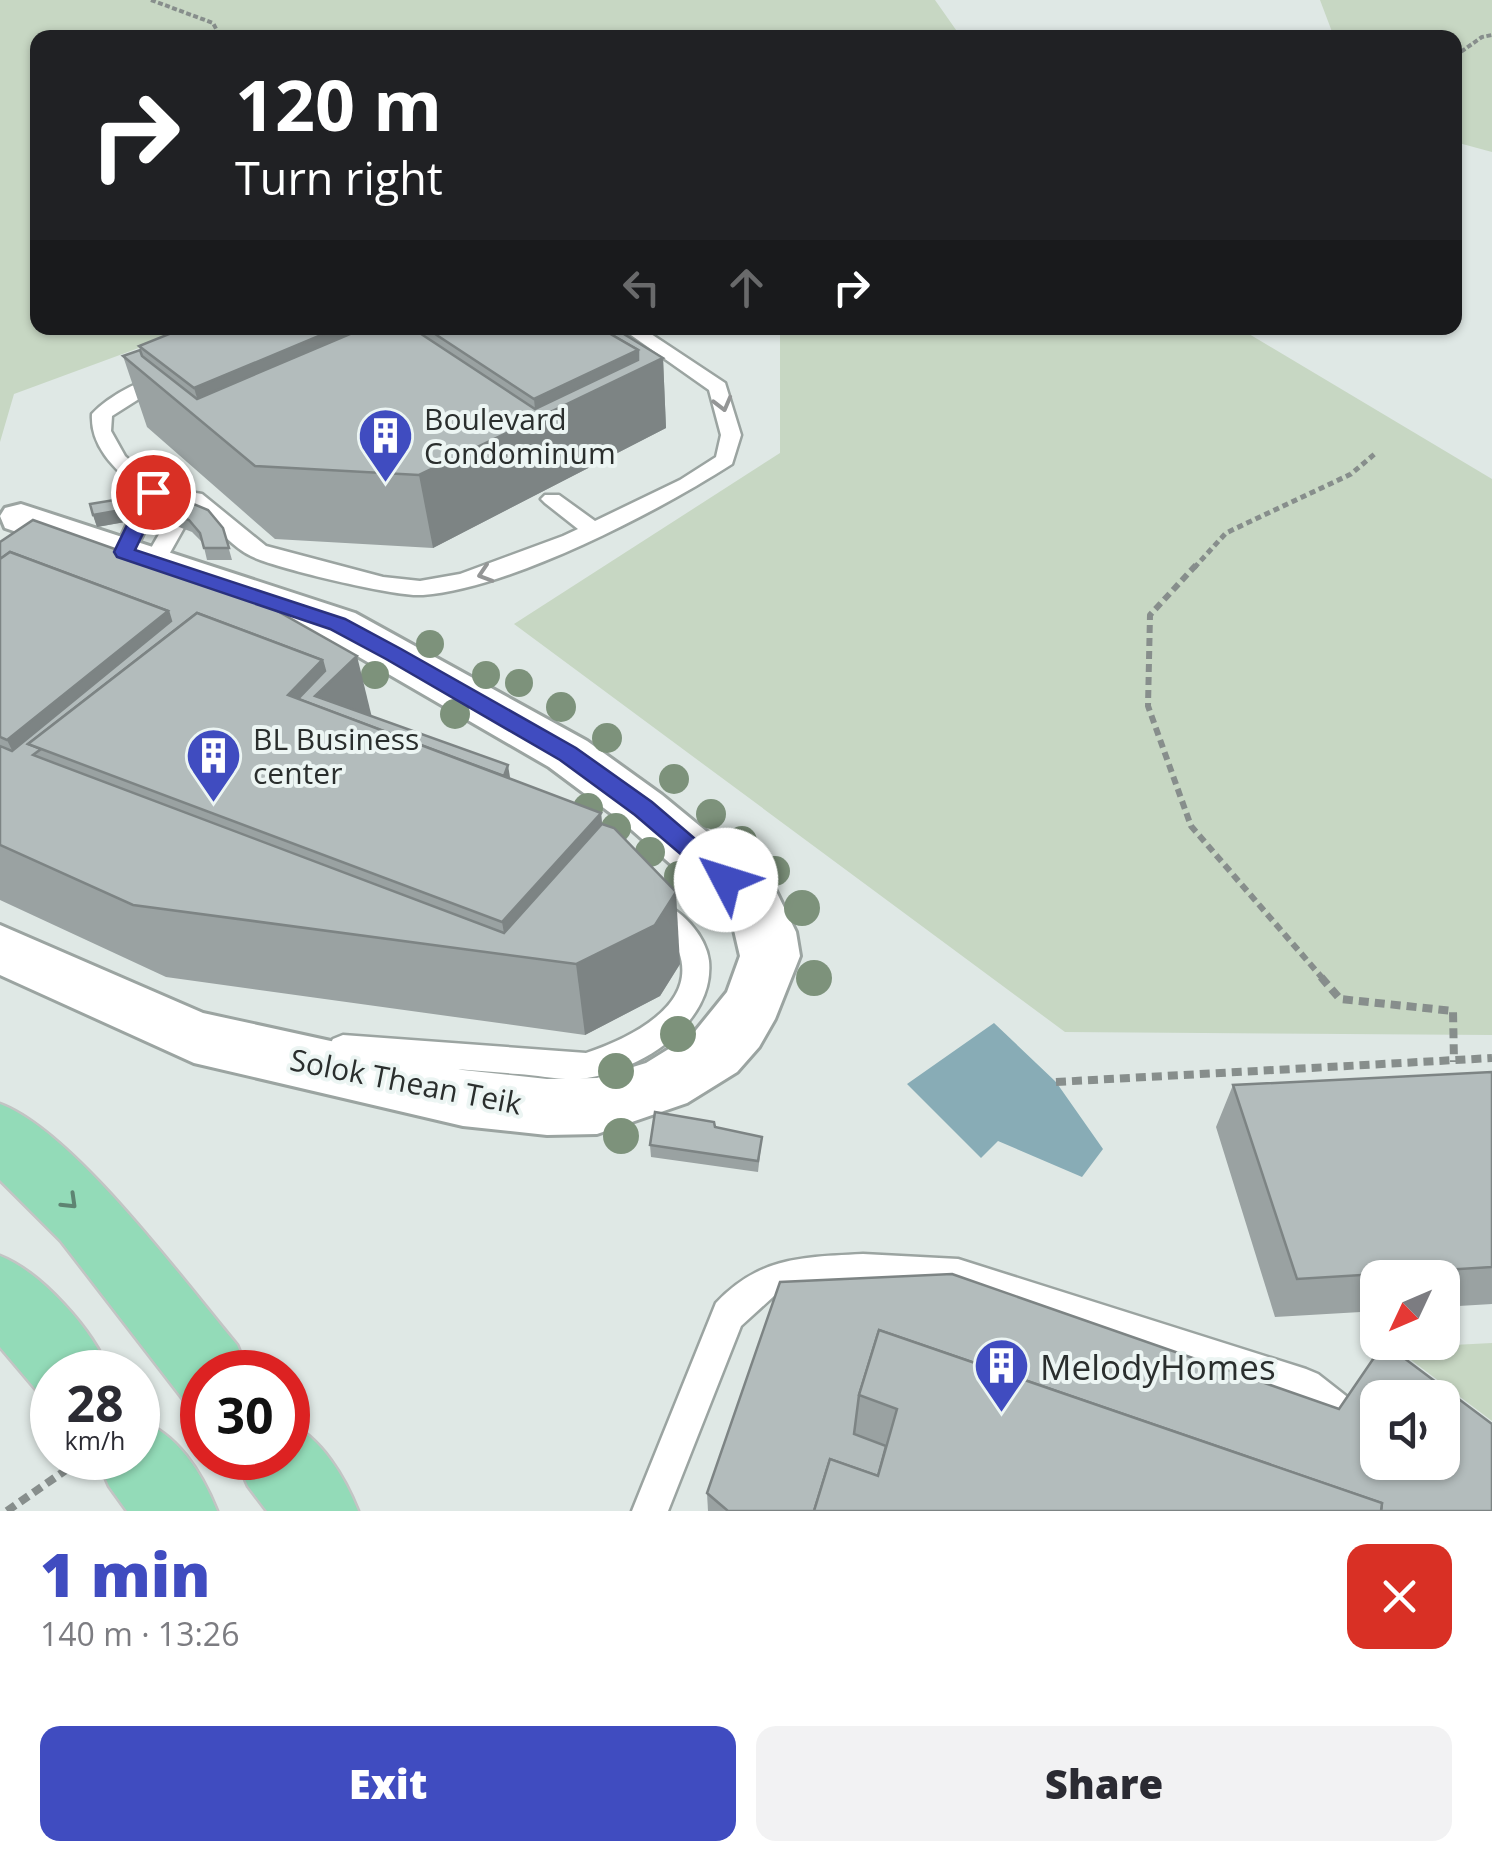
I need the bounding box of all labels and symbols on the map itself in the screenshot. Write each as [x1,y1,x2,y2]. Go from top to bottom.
one-way arrow [711,395,732,412]
place label: Boulevard Condominum [424,398,616,473]
building icon: Boulevard Condominum [355,405,415,484]
pin [111,450,196,535]
one-way arrow [477,563,494,583]
place label: BL Business center [253,718,419,793]
building icon: BL Business center [184,725,244,804]
position arrow [674,828,778,932]
street label: Solok Thean Teik [287,1038,525,1124]
one-way arrow [58,1190,76,1208]
north arrow [1360,1260,1460,1360]
building icon: MelodyHomes [971,1336,1031,1415]
place label: MelodyHomes [1040,1343,1276,1390]
speed limit sign: 30 [180,1350,310,1480]

